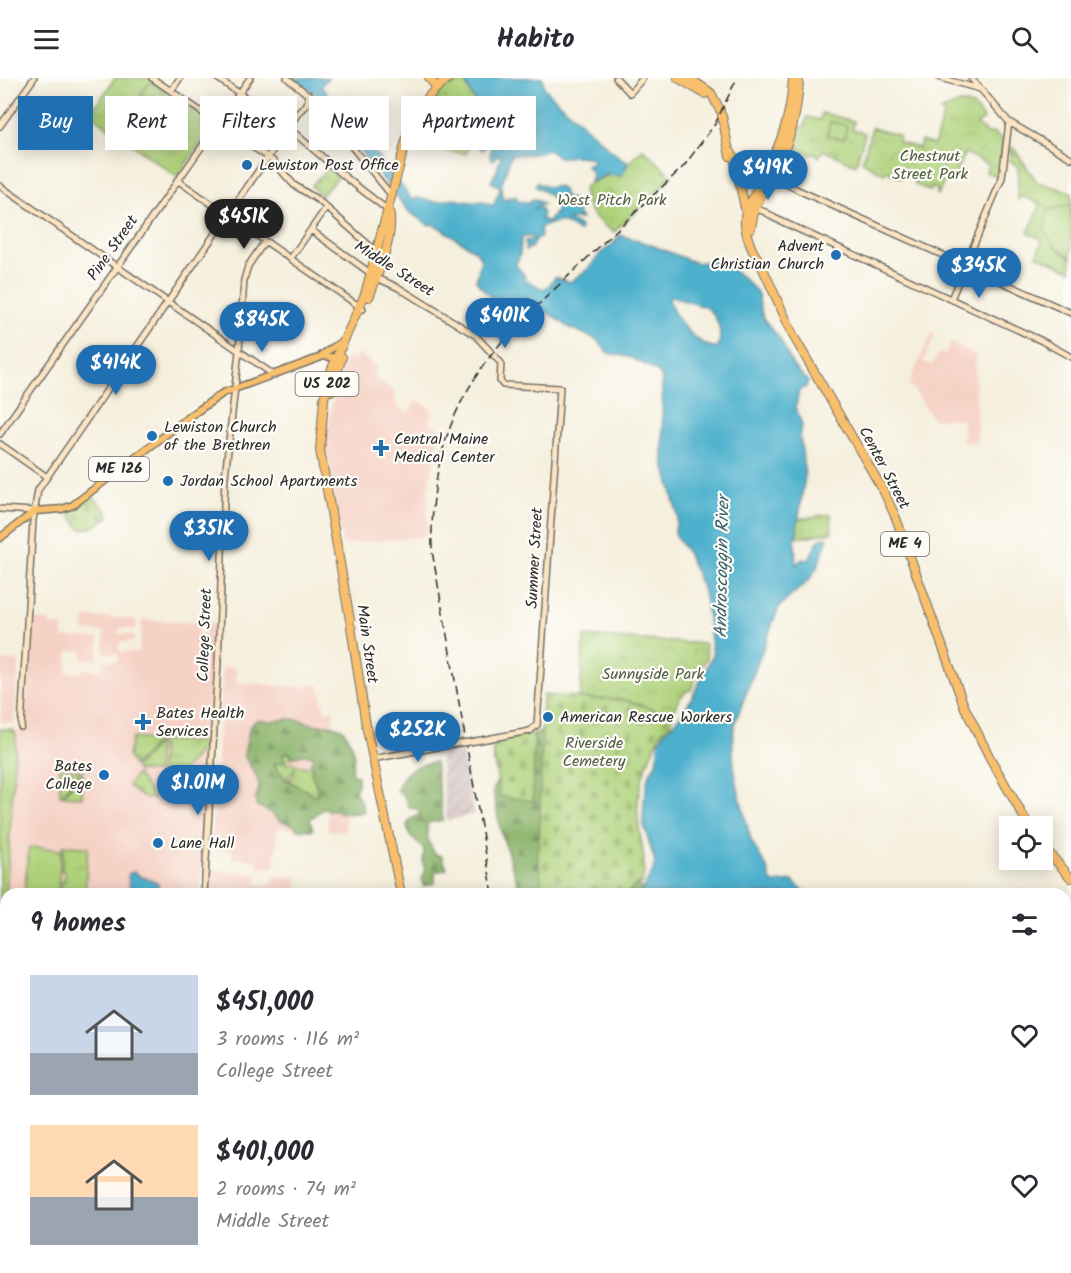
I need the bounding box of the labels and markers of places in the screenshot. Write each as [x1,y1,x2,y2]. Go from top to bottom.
pin: $419K [726,150,810,201]
place label: Lewiston Post Office [259,153,399,178]
marker: Lewiston Post Office [240,158,254,172]
pin: $451K [202,199,286,250]
place label: Advent Christian Church [711,234,825,277]
marker: Advent Christian Church [829,248,843,262]
pin: $345K [937,248,1021,299]
pin: $401K [463,298,547,349]
pin: $845K [220,302,304,353]
pin: $414K [74,345,158,396]
place label: Lewiston Church of the Brethren [164,415,277,458]
place label: Central Maine Medical Center [394,427,496,470]
marker: Lewiston Church of the Brethren [145,429,159,443]
marker: Central Maine Medical Center [372,439,390,457]
place label: Jordan School Apartments [180,469,358,494]
marker: Jordan School Apartments [161,474,175,488]
pin: $351K [167,511,251,562]
place label: Bates Health Services [156,701,244,744]
place label: American Rescue Workers [560,705,732,730]
marker: American Rescue Workers [541,710,555,724]
pin: $252K [376,712,460,763]
marker: Bates Health Services [134,713,152,731]
place label: Bates College [45,754,92,797]
pin: $1.01M [149,765,247,816]
marker: Bates College [97,768,111,782]
place label: Lane Hall [170,831,235,856]
marker: Lane Hall [151,836,165,850]

